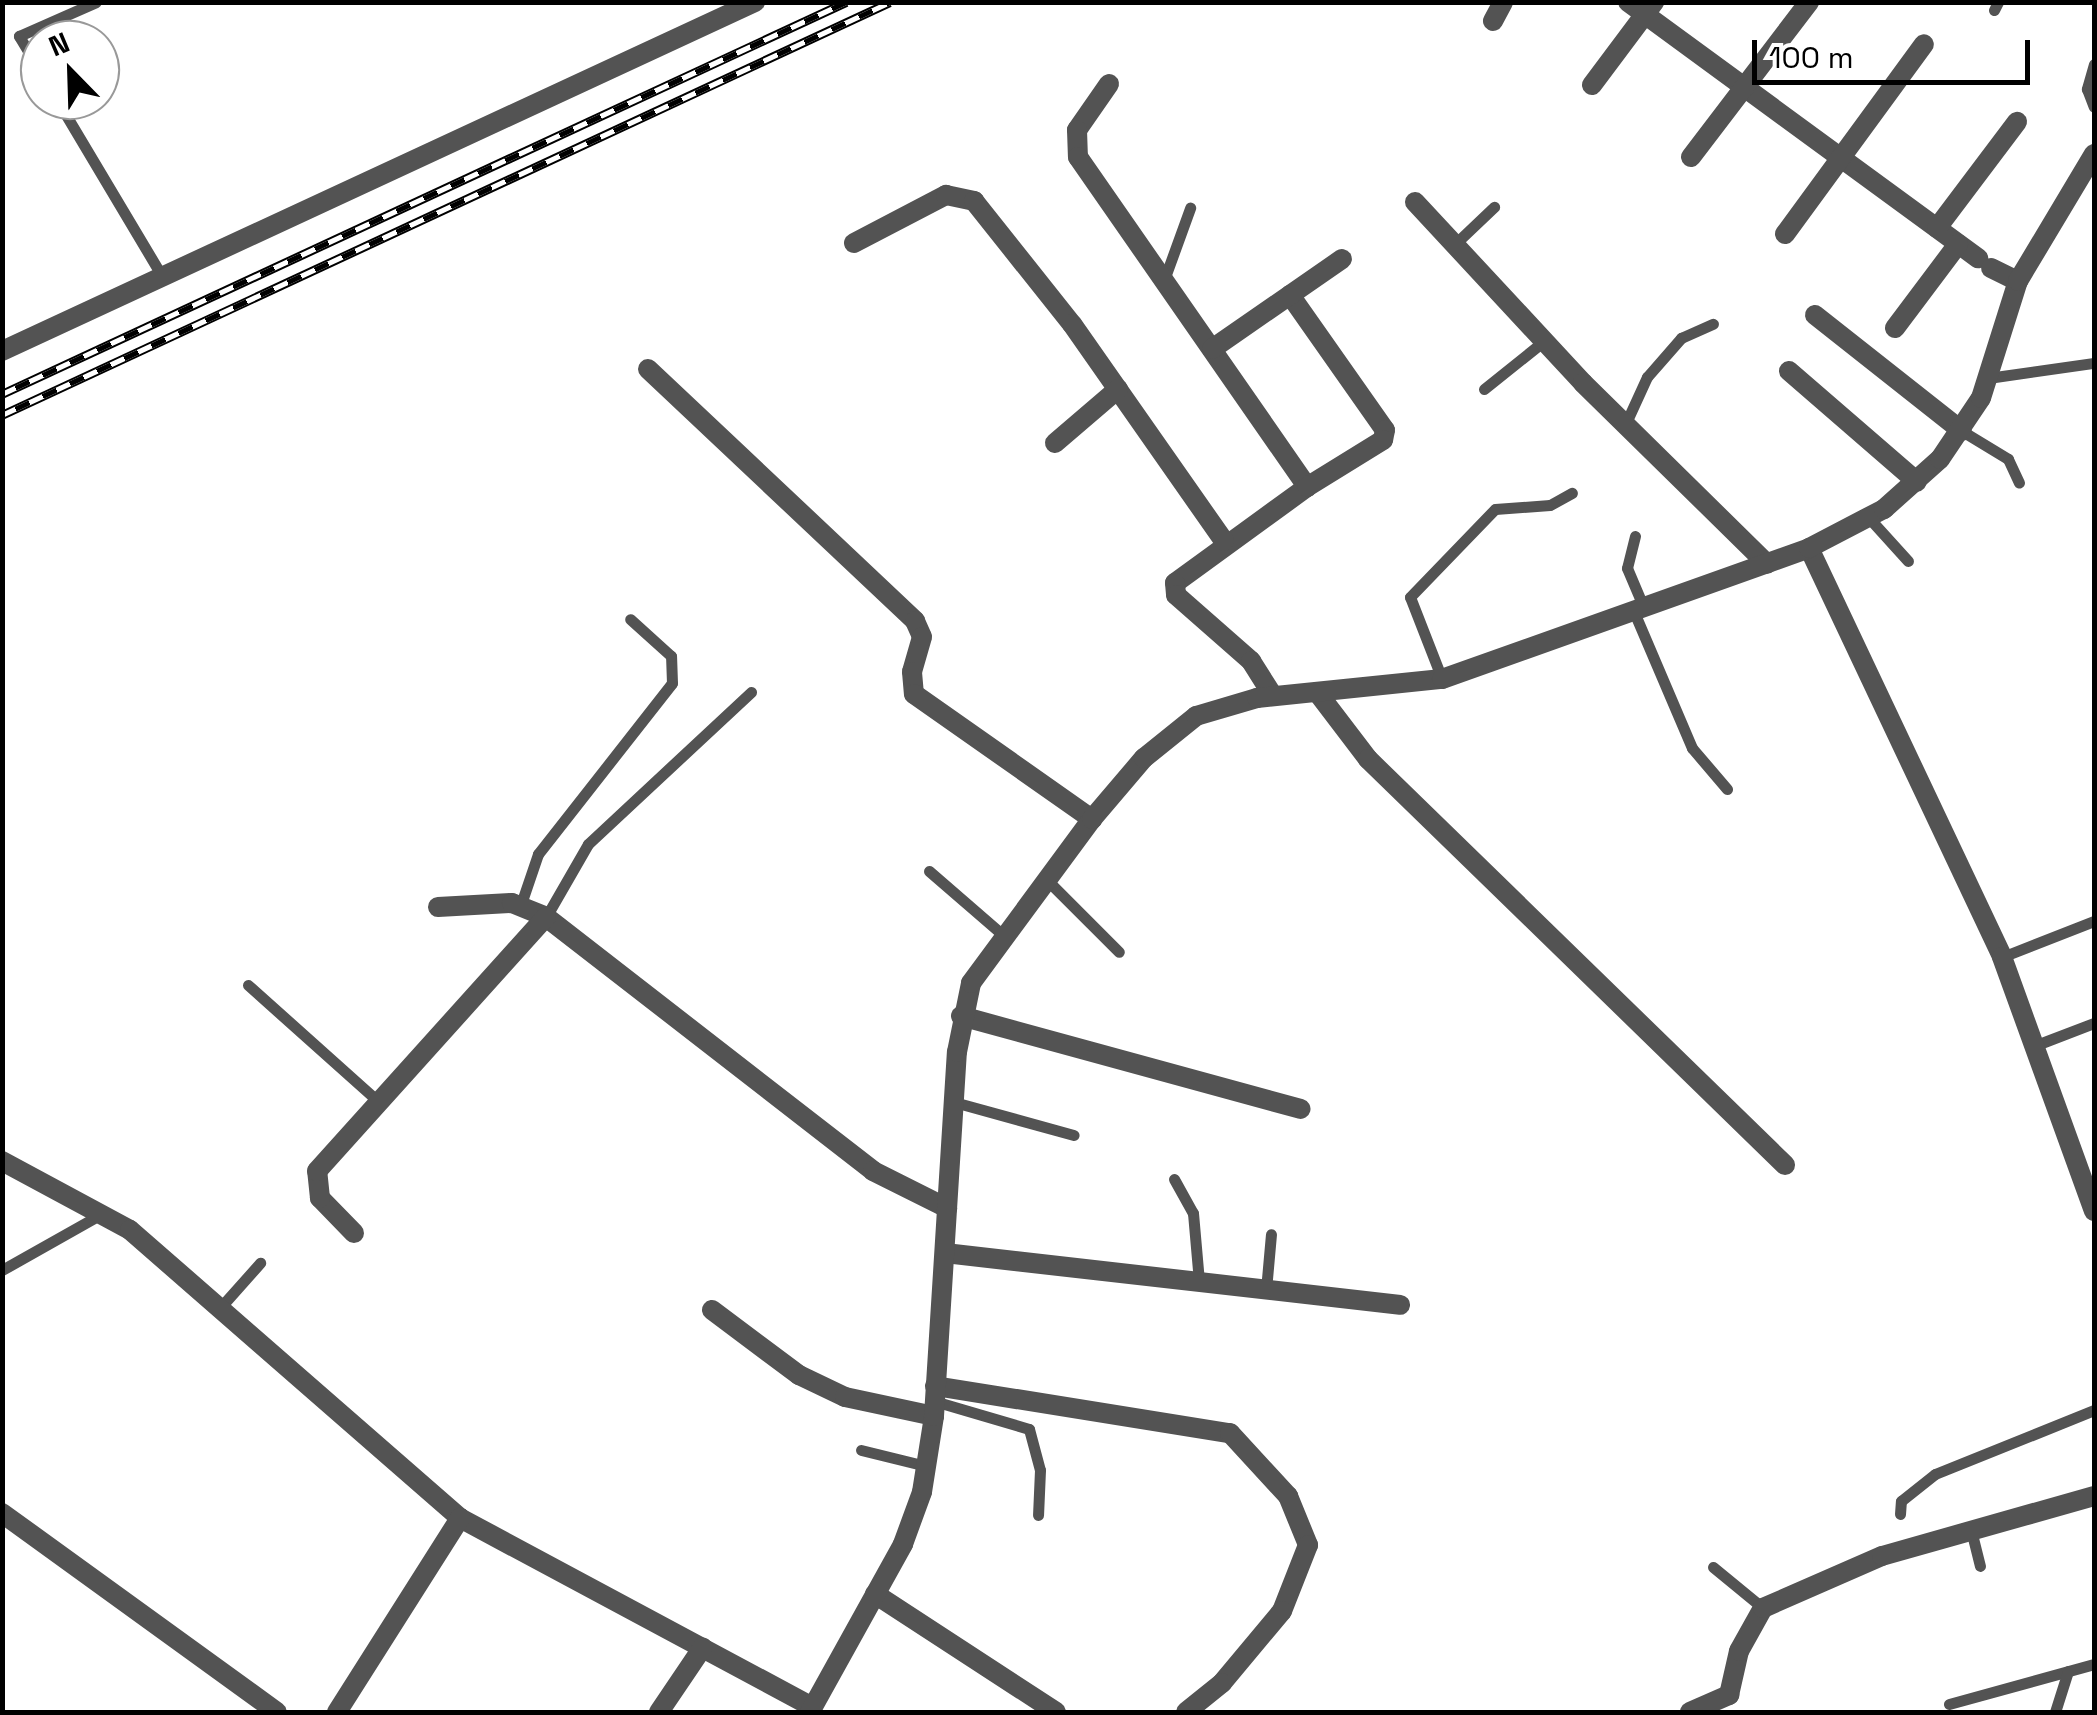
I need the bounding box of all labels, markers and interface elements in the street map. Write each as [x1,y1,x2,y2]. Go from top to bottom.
north arrow [20,20,120,120]
scale bar [1757,20,2034,82]
text: N [43,24,75,64]
text: 100 m [1769,38,1854,77]

